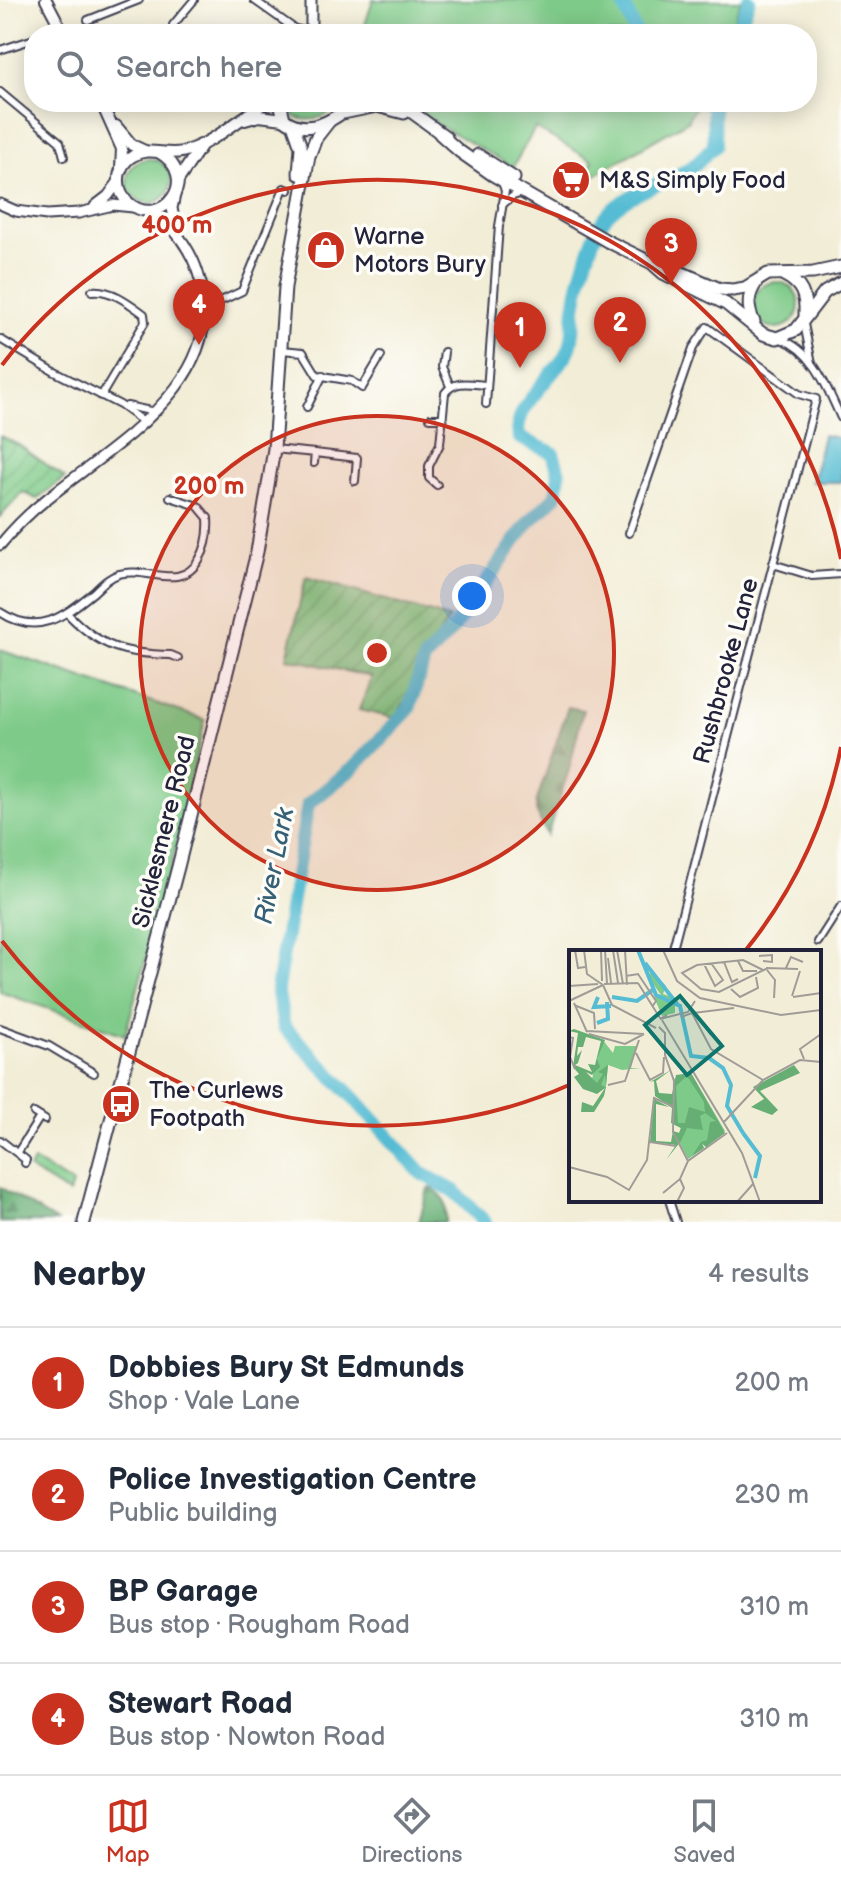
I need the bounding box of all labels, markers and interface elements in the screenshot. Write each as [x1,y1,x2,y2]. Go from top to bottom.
search box [24,24,817,112]
icon: search [52,46,96,90]
text: Search here [116,50,282,86]
supermarket icon: M&S Simply Food [550,159,592,201]
place label: M&S Simply Food [599,166,786,195]
text: 400 m [142,211,213,240]
pin: 3 [645,218,697,284]
place label: Warne Motors Bury [354,222,486,279]
shop icon: Warne Motors Bury [305,229,347,271]
pin: 4 [173,279,225,345]
pin: 2 [594,297,646,363]
pin: 1 [494,302,546,368]
text: 200 m [174,472,244,501]
street label: Rushbrooke Lane [687,575,765,767]
your location [452,576,492,616]
centre of rings [363,639,391,667]
street label: Sicklesmere Road [126,733,202,931]
water label: River Lark [249,804,302,927]
inset map [569,950,821,1202]
place label: The Curlews Footpath [149,1076,283,1133]
bus stop icon: The Curlews Footpath [100,1083,142,1125]
text: Nearby [32,1254,146,1295]
text: 4 results [708,1259,809,1290]
text: Dobbies Bury St Edmunds [108,1350,464,1386]
text: 1 [53,1368,63,1399]
text: 200 m [735,1368,809,1399]
text: Shop · Vale Lane [108,1386,300,1417]
text: Police Investigation Centre [108,1462,477,1498]
text: 2 [50,1480,66,1511]
text: 230 m [734,1480,809,1511]
text: Public building [108,1498,277,1529]
text: BP Garage [108,1574,258,1610]
text: 3 [50,1592,66,1623]
text: 310 m [739,1592,809,1623]
text: Bus stop · Rougham Road [108,1610,410,1641]
text: Stewart Road [108,1686,293,1722]
text: 4 [50,1704,66,1735]
text: 310 m [739,1704,809,1735]
text: Bus stop · Nowton Road [108,1722,385,1753]
tab: Map [106,1794,150,1869]
tab: Directions [361,1794,462,1869]
tab: Saved [674,1794,735,1869]

